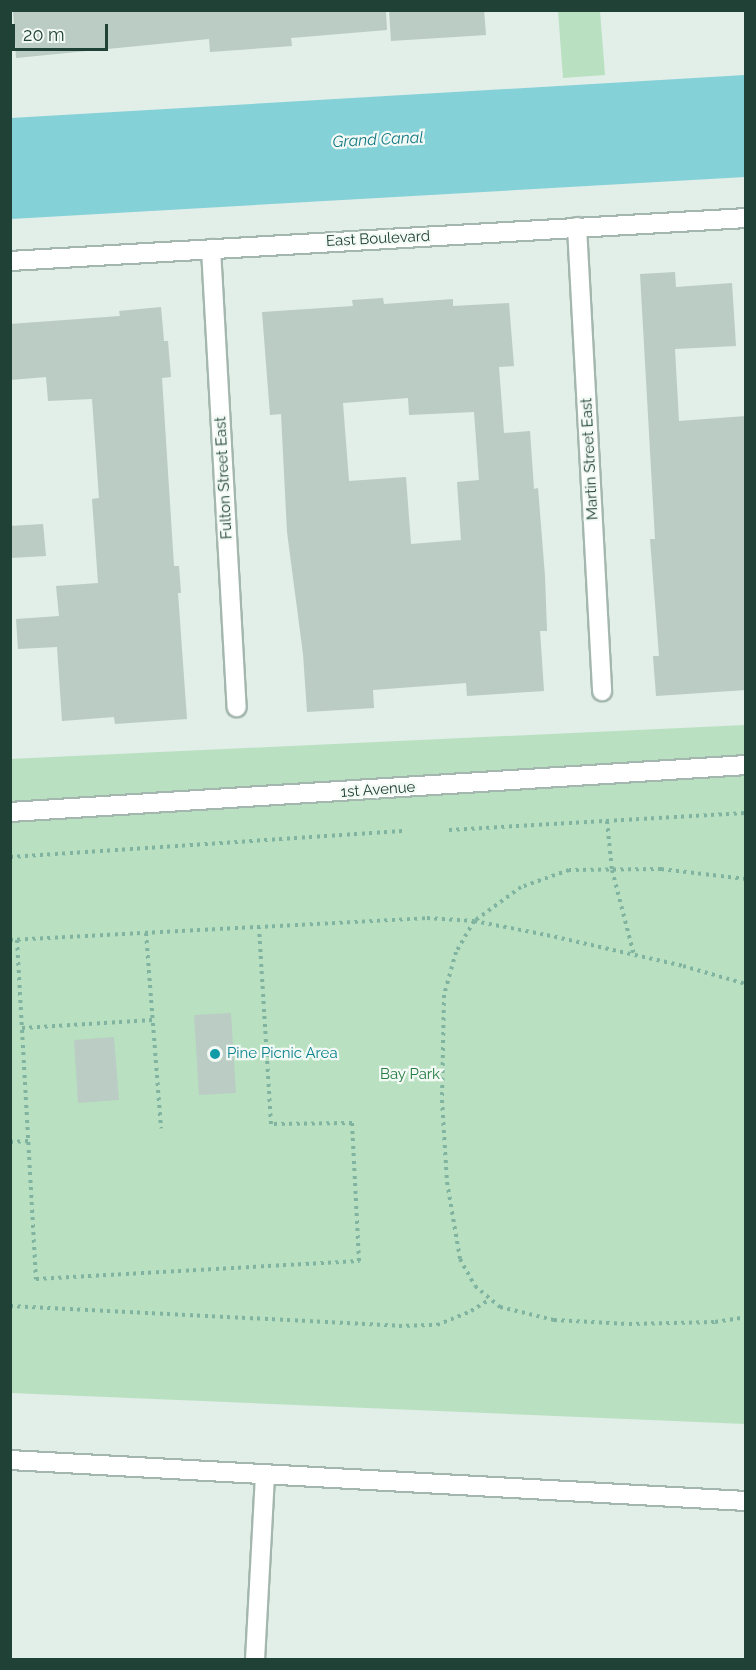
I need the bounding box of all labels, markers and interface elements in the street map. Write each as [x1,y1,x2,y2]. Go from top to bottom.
scale bar [15,12,111,50]
text: 20 m [23,24,65,45]
water label: Grand Canal [332,128,424,152]
street label: East Boulevard [325,227,431,251]
street label: Martin Street East [578,397,602,521]
street label: Fulton Street East [212,416,236,540]
street label: 1st Avenue [340,778,416,802]
place label: Pine Picnic Area [227,1045,338,1063]
marker: Pine Picnic Area [208,1047,222,1061]
park label: Bay Park [380,1066,440,1084]

